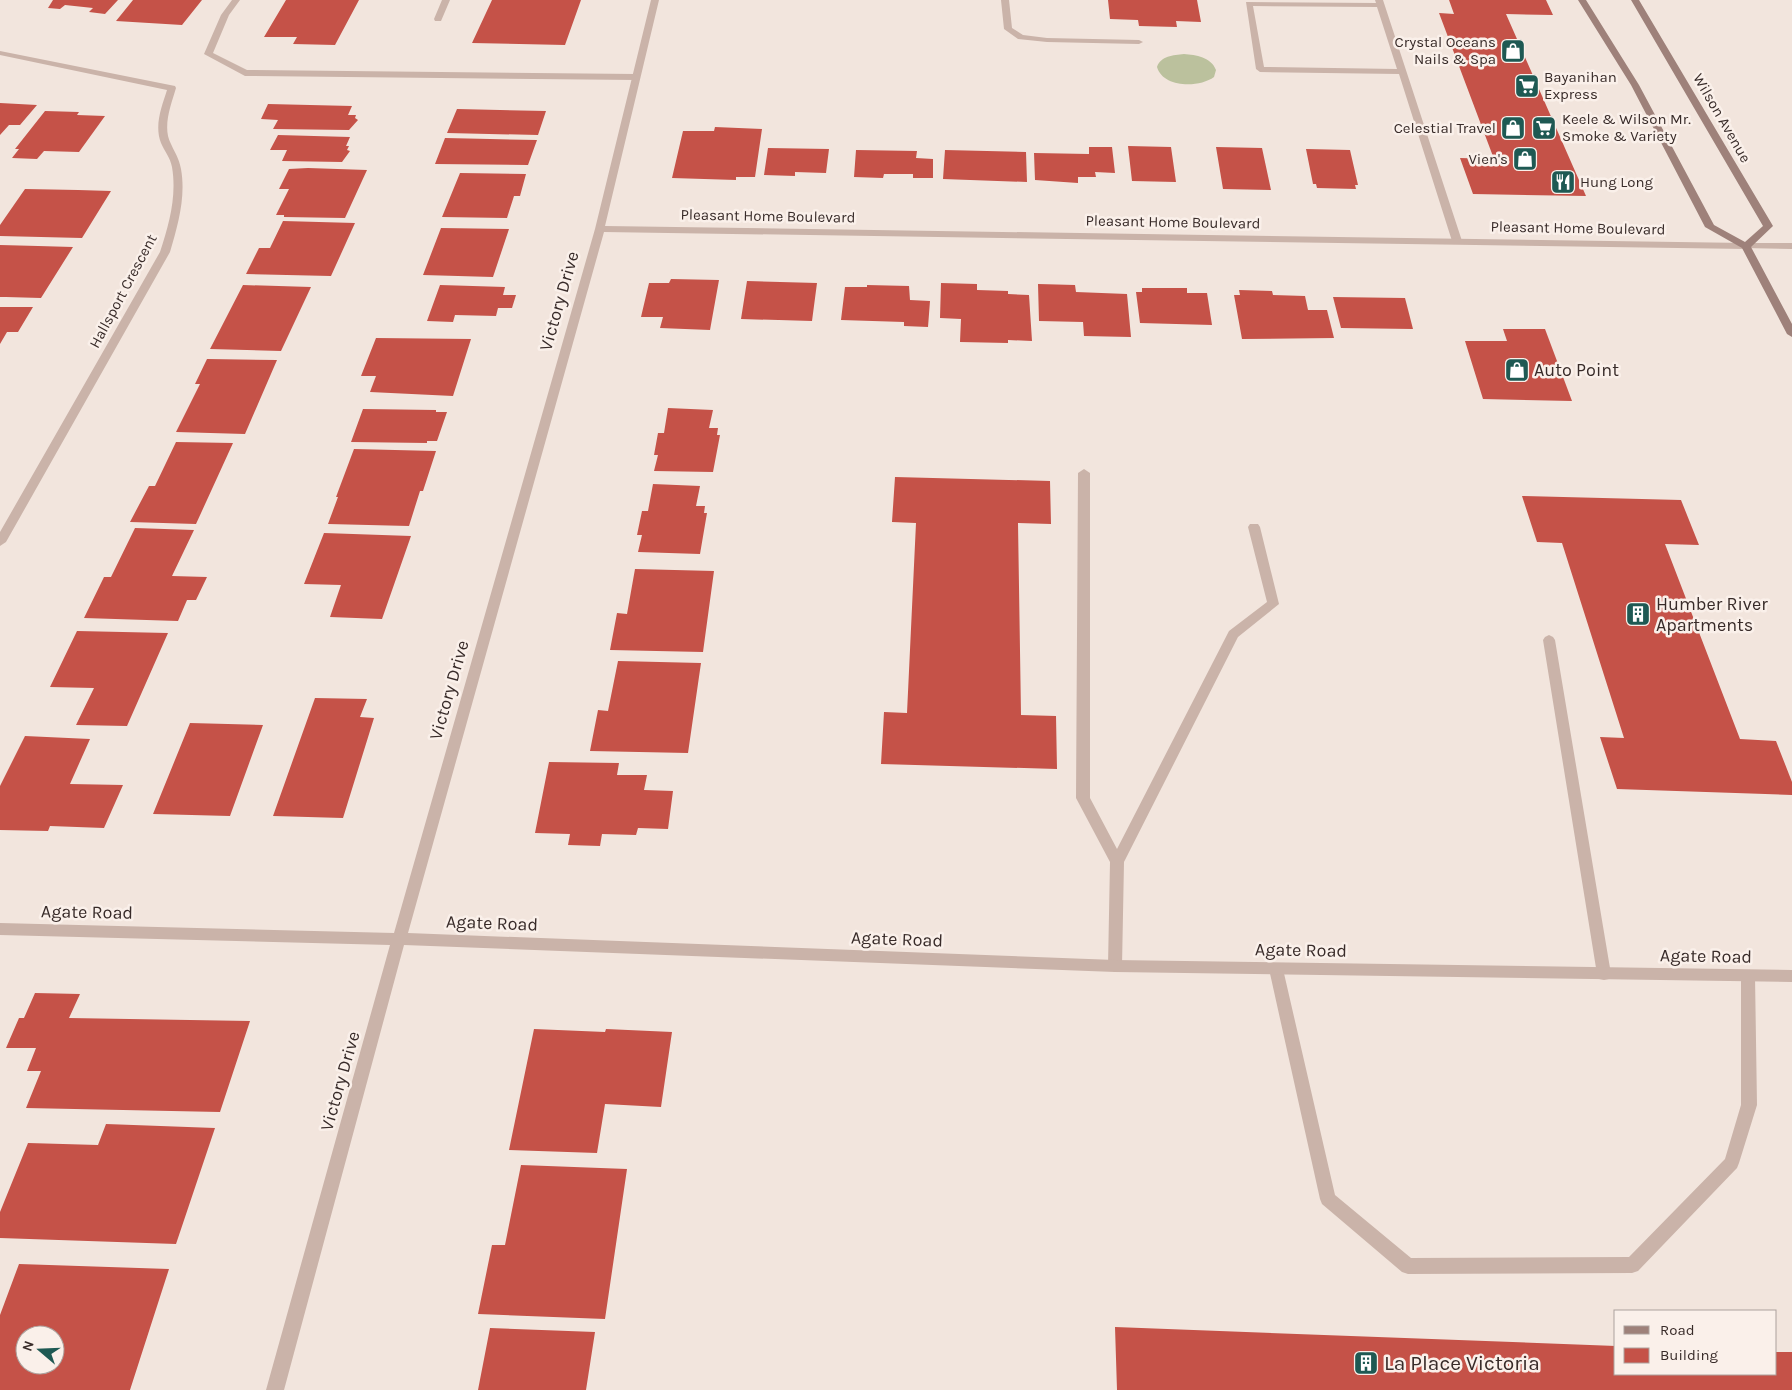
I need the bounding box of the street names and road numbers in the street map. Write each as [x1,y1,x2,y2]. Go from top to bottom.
street label: Wilson Avenue [1689,70,1755,166]
street label: Pleasant Home Boulevard [680,205,856,227]
street label: Pleasant Home Boulevard [1085,211,1261,233]
street label: Pleasant Home Boulevard [1490,217,1666,239]
street label: Hallsport Crescent [85,231,161,351]
street label: Victory Drive [534,249,584,353]
street label: Victory Drive [424,638,474,742]
street label: Agate Road [41,900,133,924]
street label: Agate Road [446,910,538,936]
street label: Agate Road [851,926,943,952]
street label: Agate Road [1255,938,1347,962]
street label: Agate Road [1660,944,1752,968]
street label: Victory Drive [315,1029,365,1133]

